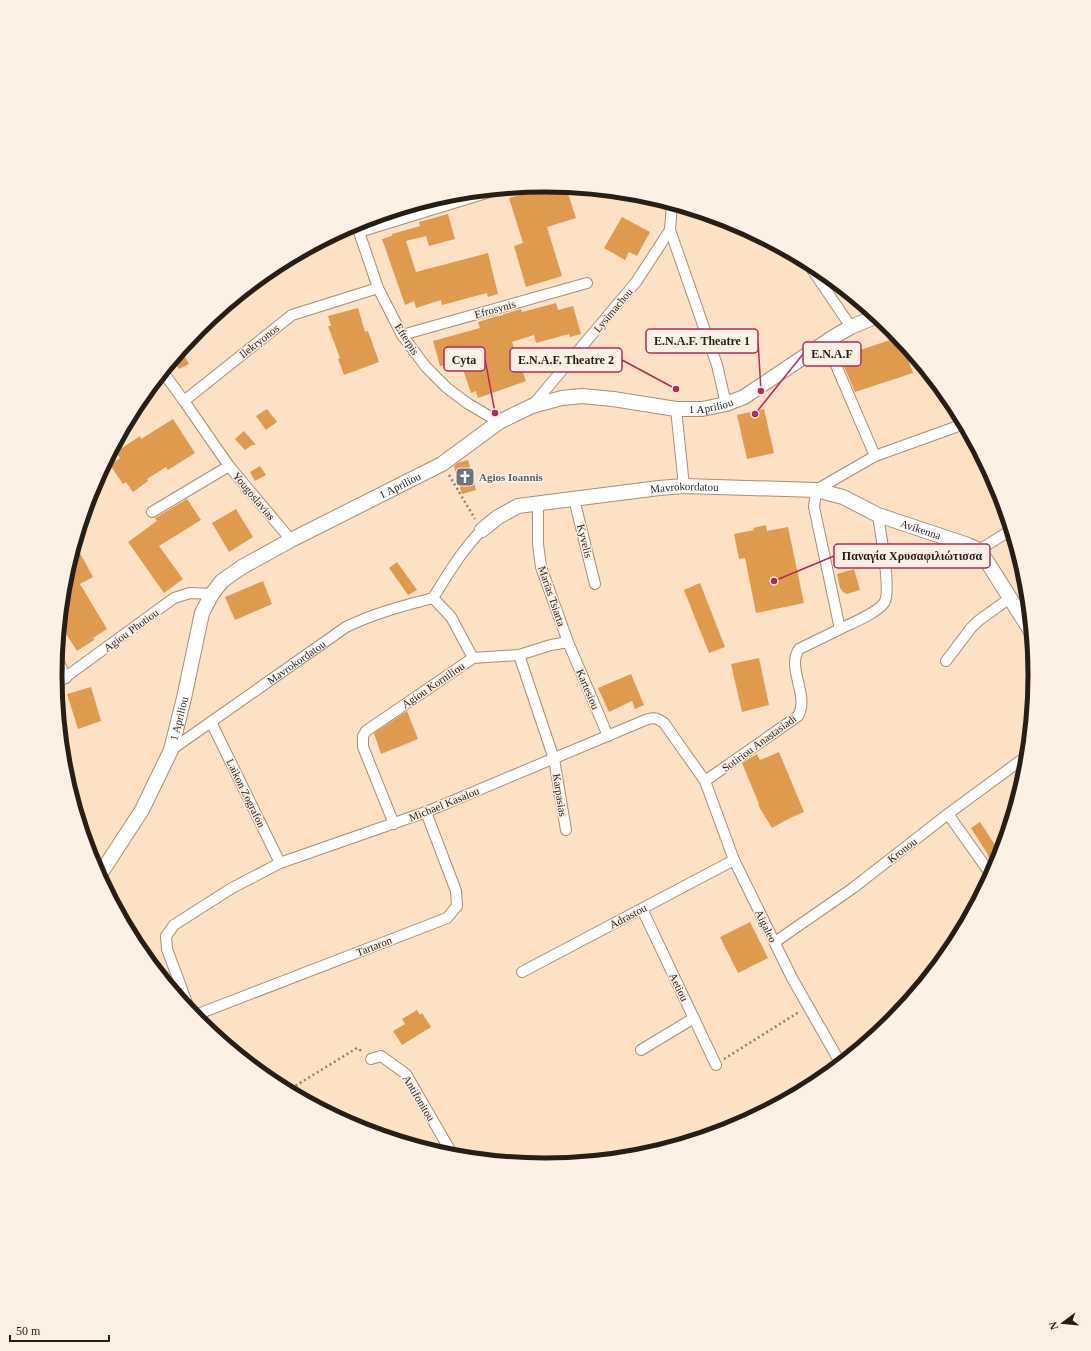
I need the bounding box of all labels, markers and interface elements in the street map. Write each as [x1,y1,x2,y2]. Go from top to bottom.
street label: Lysimachou [591,285,635,334]
street label: Efrosynis [473,297,517,321]
street label: Efterpis [392,321,422,357]
street label: Ilekryonos [237,322,281,360]
callout: E.N.A.F. Theatre 1 [646,329,758,353]
text: E.N.A.F. Theatre 1 [654,334,750,348]
callout: E.N.A.F [803,342,861,366]
callout: Cyta [444,347,485,371]
text: E.N.A.F [811,347,853,361]
callout: E.N.A.F. Theatre 2 [510,348,622,372]
text: Cyta [452,353,476,367]
text: E.N.A.F. Theatre 2 [518,353,614,367]
street label: 1 Apriliou [689,396,735,415]
church icon: Agios Ioannis [454,466,476,488]
street label: Yougoslavias [231,470,277,522]
street label: 1 Apriliou [377,470,423,501]
place label: Agios Ioannis [479,471,544,483]
street label: Mavrokordatou [649,480,719,495]
street label: Avikenna [899,517,943,542]
street label: Kyvelis [575,523,595,559]
callout: Παναγία Χρυσαφιλιώτισσα [834,544,990,568]
text: Παναγία Χρυσαφιλιώτισσα [842,549,982,563]
street label: Marias Tsiarta [536,564,568,628]
street label: Agiou Photiou [101,606,161,654]
street label: Mavrokordatou [265,637,328,687]
street label: Agiou Korniliou [399,659,467,710]
street label: Kartesiou [574,667,602,711]
street label: 1 Apriliou [168,695,190,742]
street label: Sotiriou Anastasiadi [720,712,798,774]
street label: Laikon Zografon [224,757,268,830]
street label: Karpasias [551,773,569,817]
street label: Michael Kasalou [407,784,481,824]
street label: Kronou [885,835,919,865]
street label: Adrastou [607,901,649,931]
street label: Aigaleo [753,908,779,945]
street label: Tartaron [355,934,394,958]
street label: Aetiou [667,971,691,1004]
street label: Antifonitou [401,1073,438,1124]
north arrow [1043,1303,1083,1343]
scale bar [10,1317,109,1343]
text: N [1047,1320,1060,1331]
text: 50 m [16,1324,41,1338]

